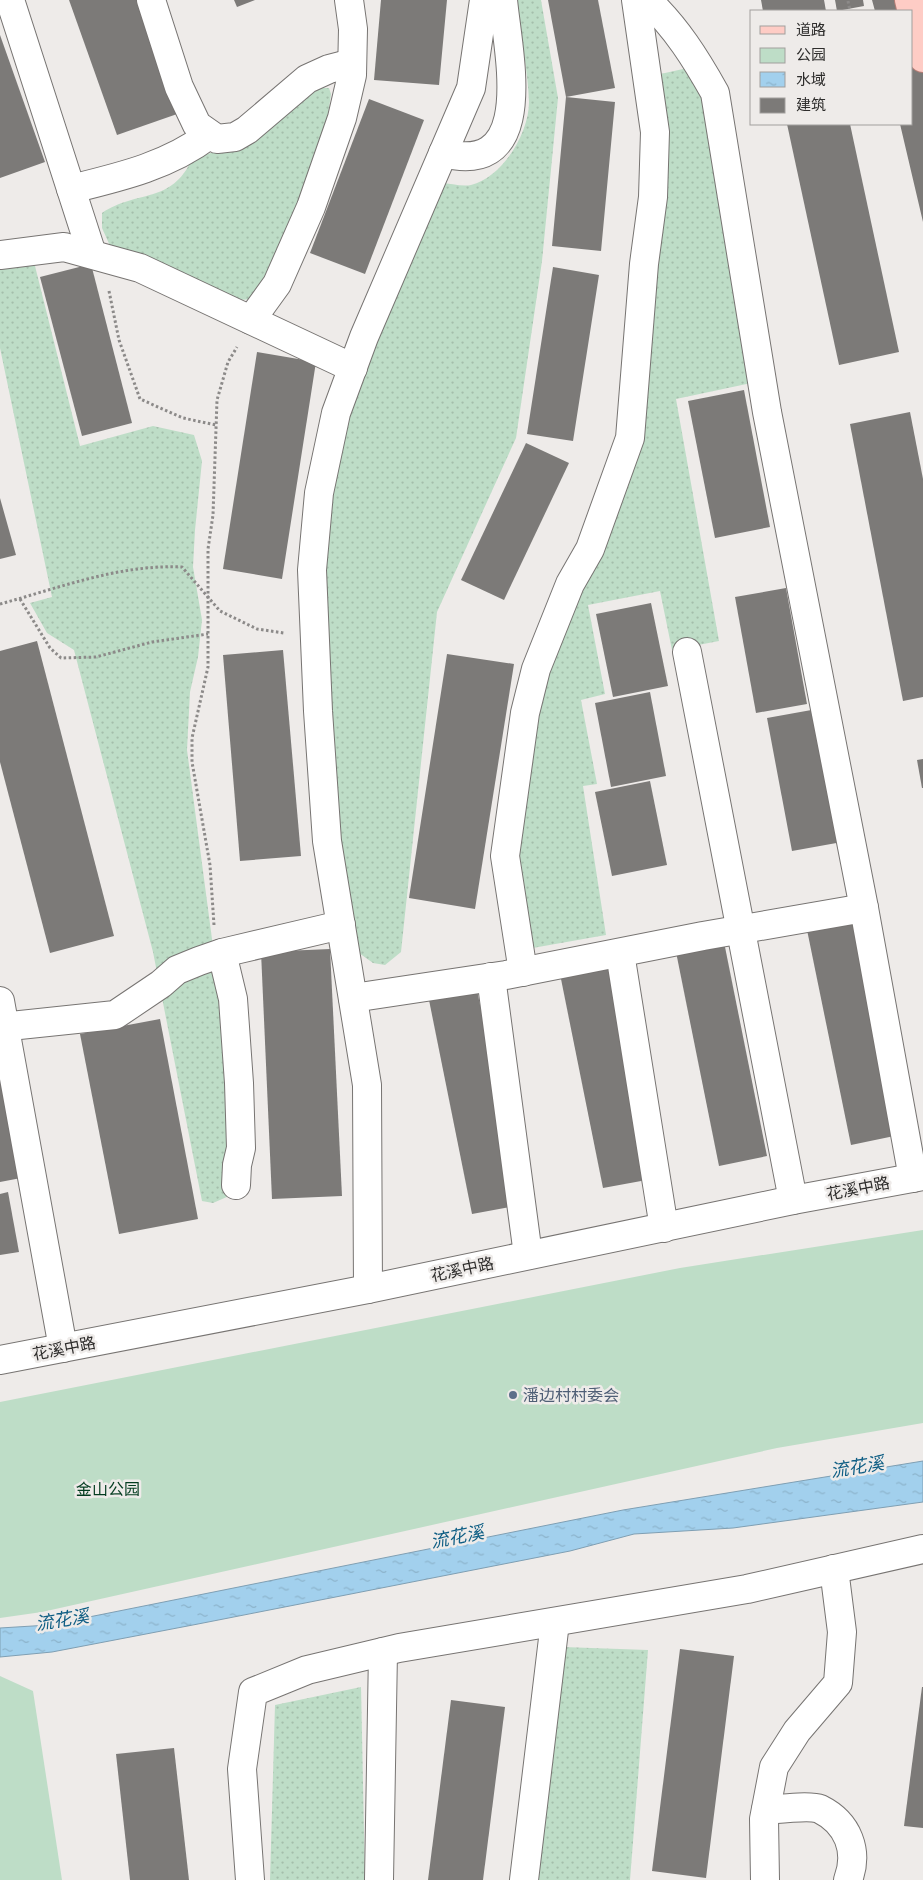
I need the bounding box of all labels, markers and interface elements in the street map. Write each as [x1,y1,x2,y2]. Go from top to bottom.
legend [750,10,913,125]
text: 道路 [796,19,826,39]
text: 公园 [796,44,826,64]
text: 水域 [796,69,826,89]
text: 建筑 [796,94,826,114]
street label: 花溪中路 [824,1171,892,1205]
street label: 花溪中路 [428,1252,496,1286]
street label: 花溪中路 [30,1331,98,1365]
place label: 潘边村村委会 [523,1384,619,1406]
marker: 潘边村村委会 [507,1389,519,1401]
water label: 流花溪 [828,1450,888,1482]
park label: 金山公园 [76,1478,140,1500]
water label: 流花溪 [428,1519,488,1553]
water label: 流花溪 [33,1603,93,1635]

